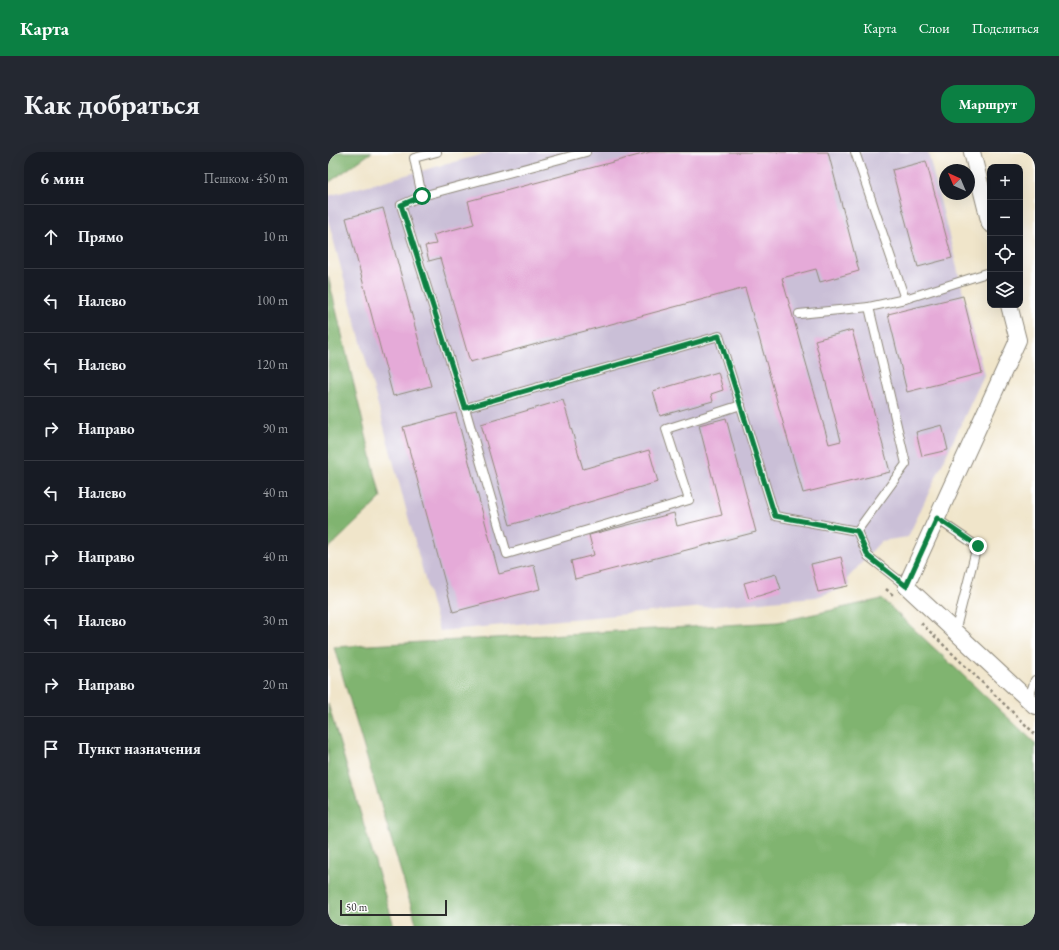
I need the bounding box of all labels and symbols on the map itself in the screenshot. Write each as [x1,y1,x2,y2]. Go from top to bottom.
north arrow [939,164,975,200]
route start [413,187,431,205]
route end [969,537,987,555]
scale bar [340,898,447,917]

